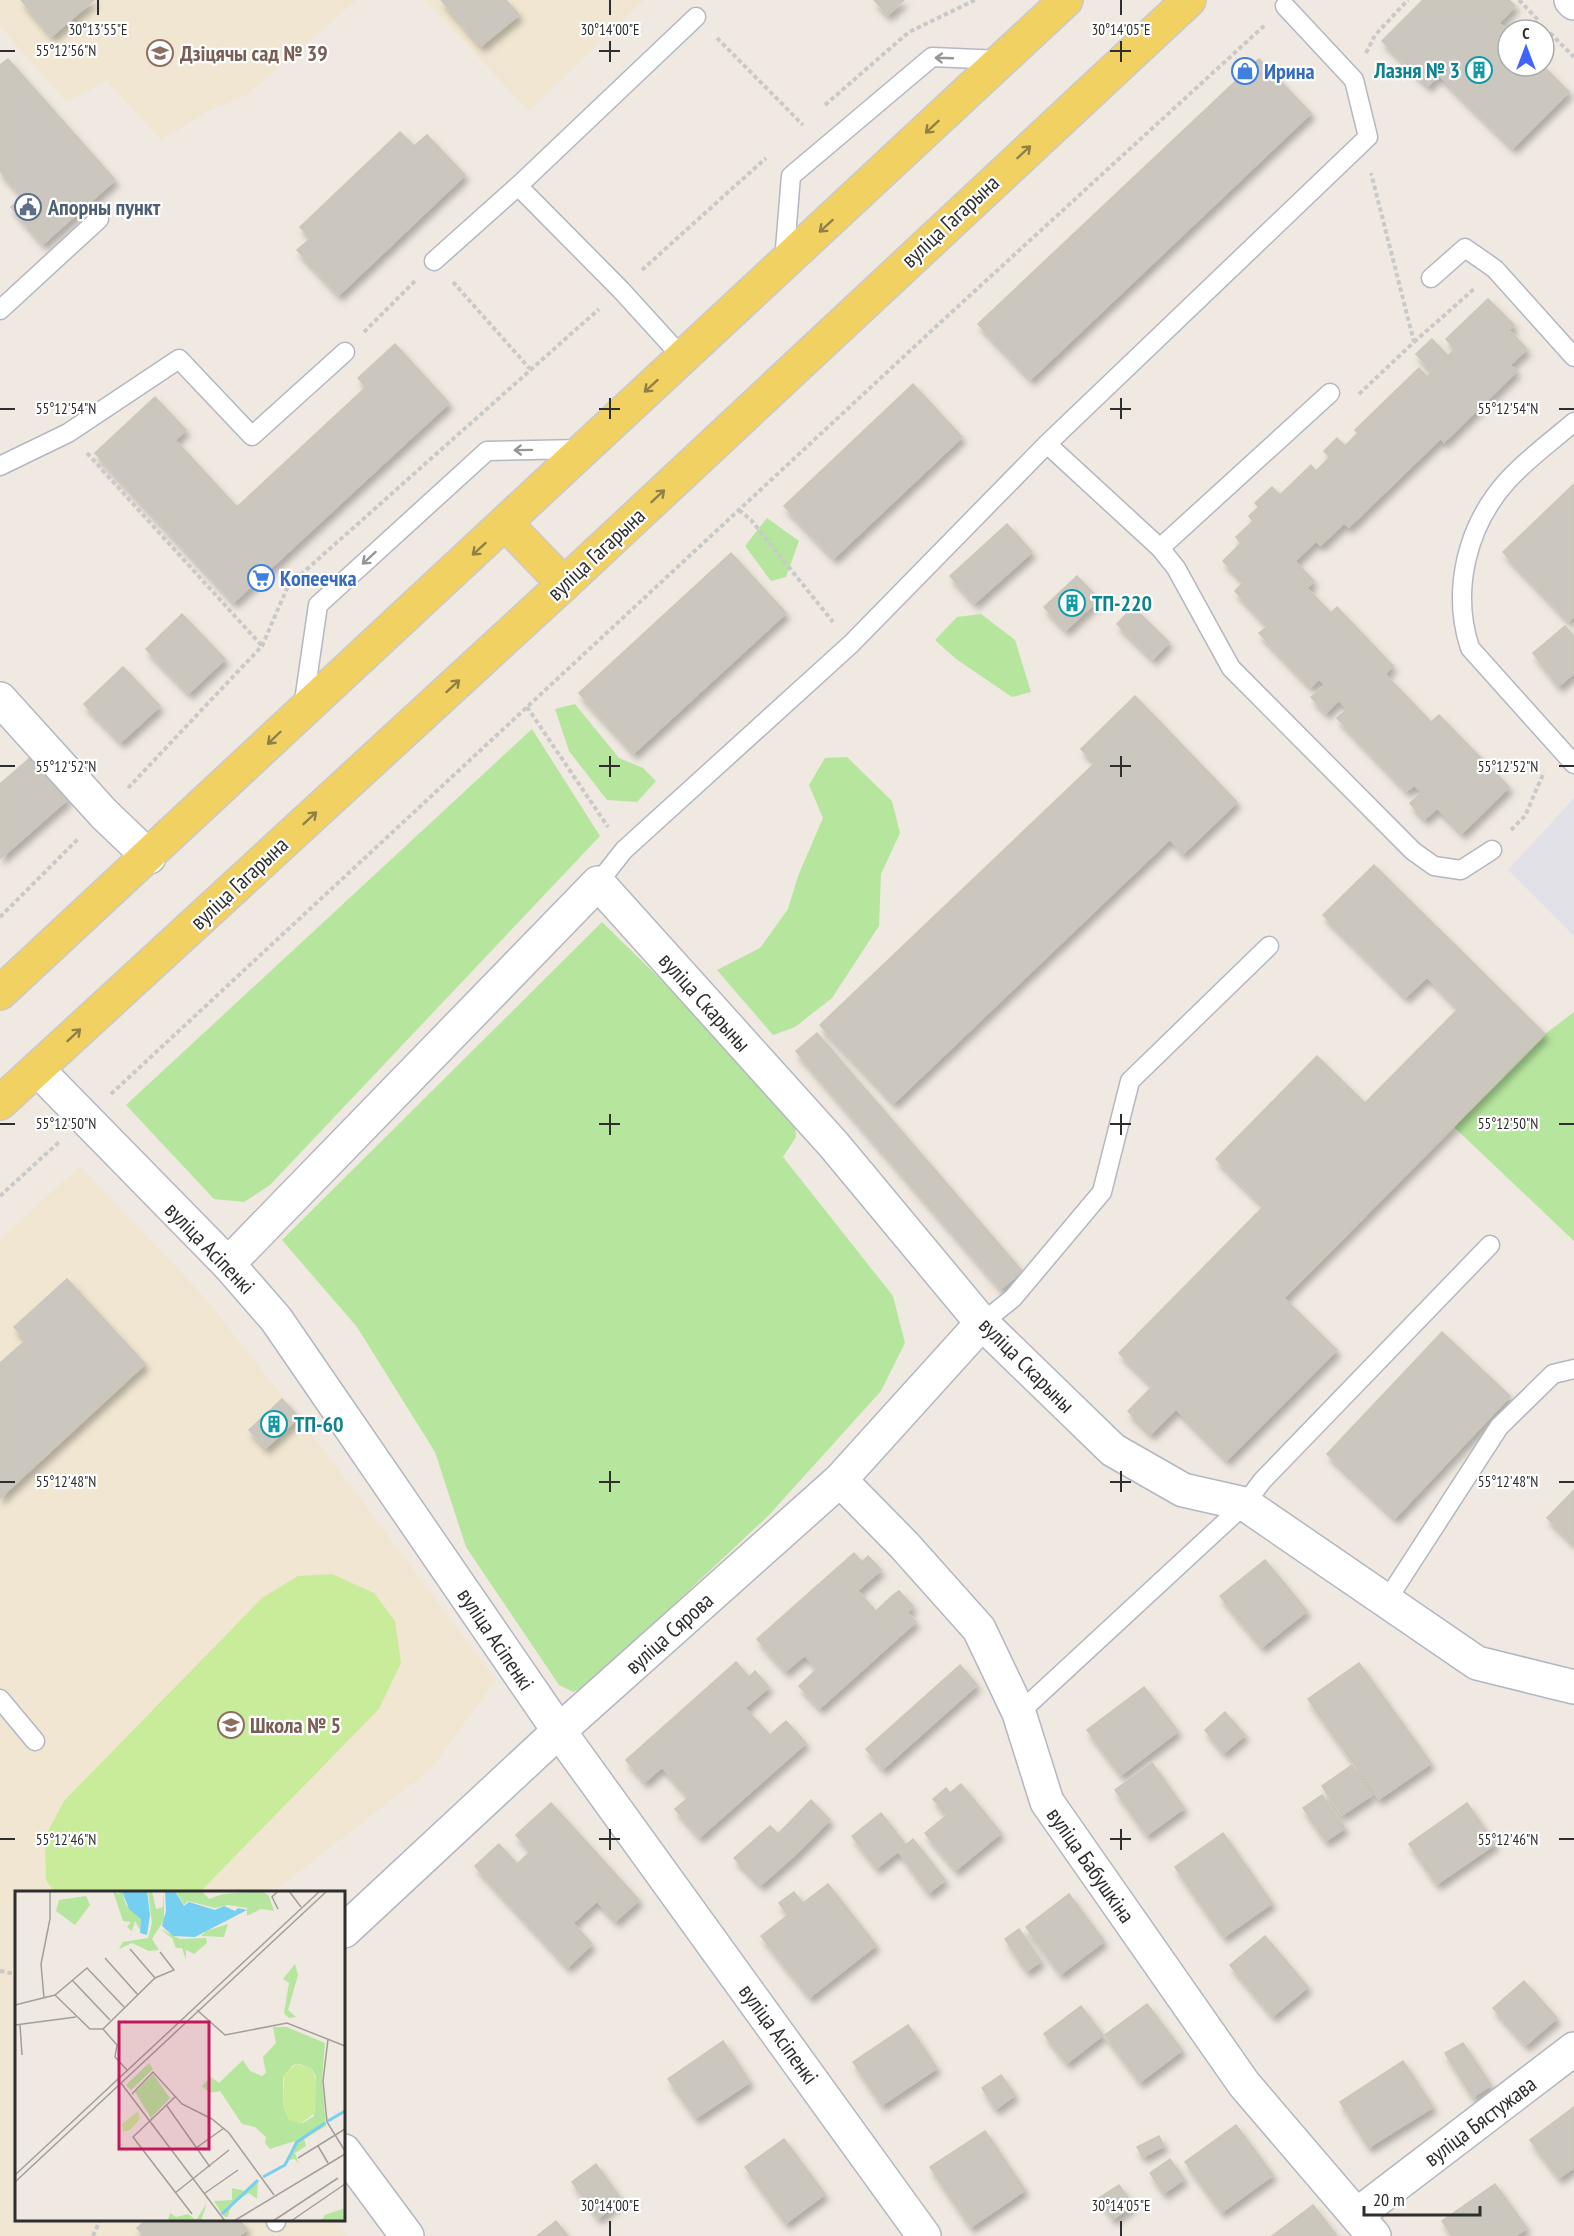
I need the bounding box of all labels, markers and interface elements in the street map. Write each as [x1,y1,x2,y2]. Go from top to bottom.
north arrow [1496,18,1556,78]
text: 30°13'55"E [68,20,128,39]
text: 30°14'00"E [580,20,640,39]
text: 30°14'05"E [1091,20,1151,39]
text: С [1522,23,1530,43]
school or university icon: Дзіцячы сад № 39 [145,38,175,68]
place label: Дзіцячы сад № 39 [180,39,328,67]
text: 55°12'56"N [36,41,96,60]
one-way arrow [935,52,955,63]
building icon: Лазня № 3 [1464,55,1494,85]
shop icon: Ирина [1230,56,1260,86]
place label: Лазня № 3 [1373,56,1460,84]
place label: Ирина [1264,57,1315,85]
one-way arrow [924,120,939,134]
one-way arrow [1016,145,1031,159]
street label: вуліца Гагарына [895,169,1005,273]
public building icon: Апорны пункт [13,192,43,222]
place label: Апорны пункт [47,193,161,221]
one-way arrow [819,218,834,232]
one-way arrow [644,379,659,393]
text: 55°12'54"N [36,399,96,418]
text: 55°12'54"N [1478,399,1538,418]
one-way arrow [513,445,533,456]
one-way arrow [650,488,665,503]
street label: вуліца Гагарына [541,502,651,606]
one-way arrow [472,542,487,556]
one-way arrow [362,551,377,565]
supermarket icon: Копеечка [246,563,276,593]
place label: Копеечка [280,564,357,592]
building icon: ТП-220 [1057,588,1087,618]
place label: ТП-220 [1092,589,1152,617]
one-way arrow [446,679,461,693]
one-way arrow [266,730,281,745]
text: 55°12'52"N [36,757,96,776]
text: 55°12'52"N [1478,757,1538,776]
one-way arrow [302,811,317,825]
street label: вуліца Гагарына [184,831,294,935]
street label: вуліца Скарыны [653,947,757,1057]
one-way arrow [66,1028,81,1042]
text: 55°12'50"N [36,1114,96,1133]
text: 55°12'50"N [1478,1114,1538,1133]
street label: вуліца Асіпенкі [159,1196,261,1300]
street label: вуліца Скарыны [973,1311,1081,1419]
building icon: ТП-60 [259,1409,289,1439]
place label: ТП-60 [294,1410,344,1438]
text: 55°12'48"N [36,1472,96,1491]
text: 55°12'48"N [1478,1472,1538,1491]
street label: вуліца Асіпенкі [452,1583,540,1695]
street label: вуліца Сярова [619,1586,719,1680]
school or university icon: Школа № 5 [216,1710,246,1740]
place label: Школа № 5 [250,1711,341,1739]
street label: вуліца Бабушкіна [1041,1802,1141,1928]
text: 55°12'46"N [36,1830,96,1849]
text: 55°12'46"N [1478,1830,1538,1849]
inset map [15,1891,345,2221]
street label: вуліца Асіпенкі [733,1978,825,2090]
street label: вуліца Бястужава [1418,2070,1542,2172]
scale bar [1364,2179,1480,2217]
text: 20 m [1373,2188,1405,2211]
text: 30°14'00"E [580,2196,640,2215]
text: 30°14'05"E [1091,2196,1151,2215]

